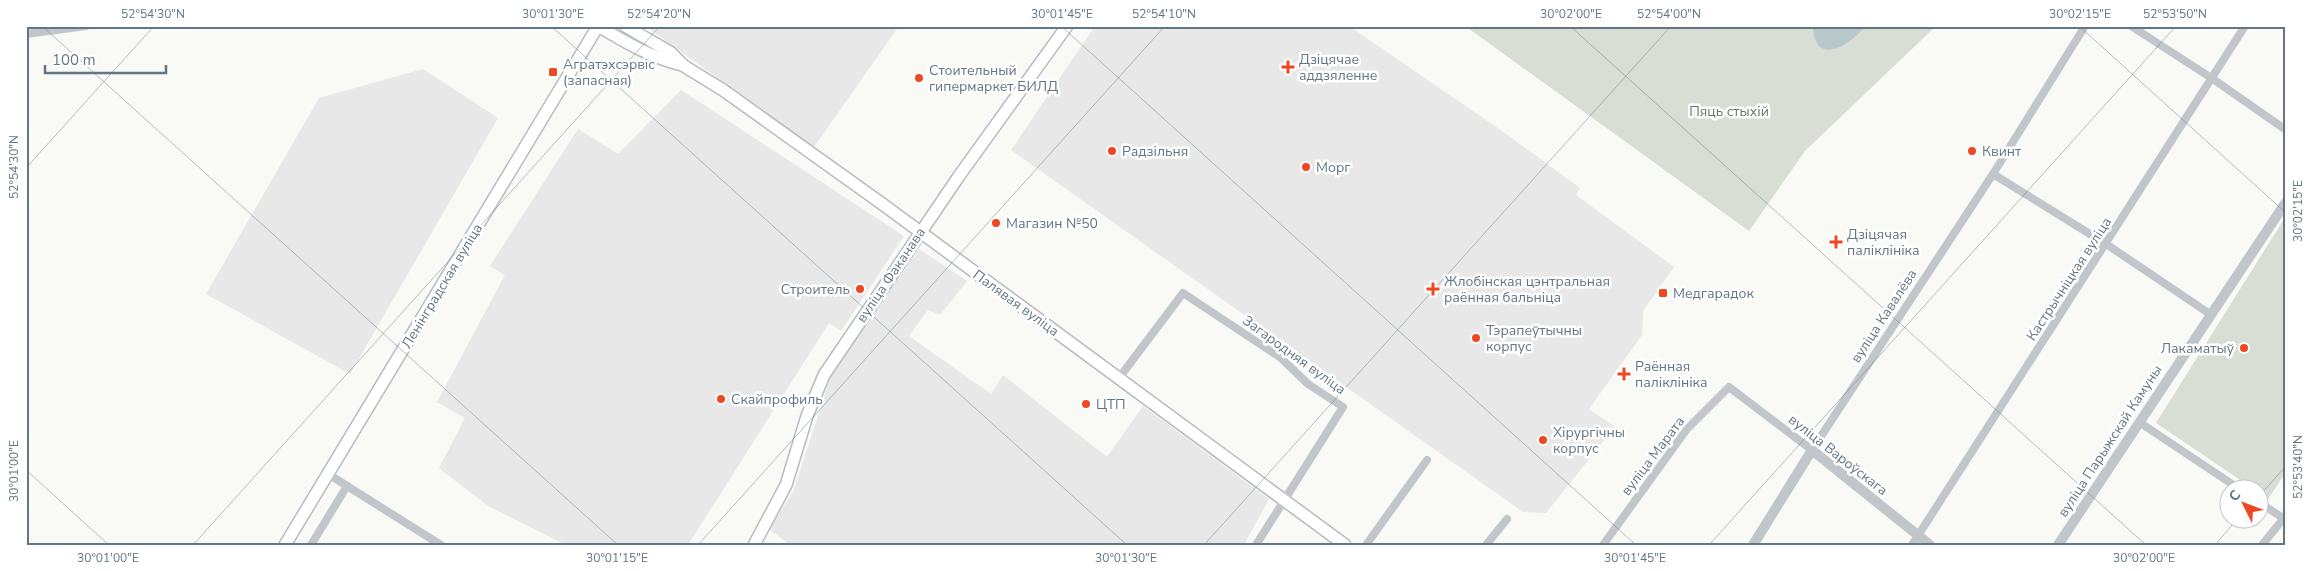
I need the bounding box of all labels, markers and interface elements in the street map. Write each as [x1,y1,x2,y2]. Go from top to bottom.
text: 52°54'30"N [121,6,185,22]
text: 30°01'30"E [522,6,584,22]
text: 52°54'20"N [627,6,691,22]
text: 30°01'45"E [1031,6,1093,22]
text: 52°54'10"N [1132,6,1196,22]
text: 30°02'00"E [1540,6,1602,22]
text: 52°54'00"N [1637,6,1701,22]
text: 30°02'15"E [2049,6,2111,22]
text: 52°53'50"N [2143,6,2207,22]
scale bar [45,42,166,74]
text: 100 m [52,50,96,70]
place label: Дзіцячае аддзяленне [1299,50,1377,85]
place label: Агратэхсэрвіс (запасная) [563,55,655,90]
marker: Дзіцячае аддзяленне [1281,60,1295,74]
place label: Стоительный гипермаркет БИЛД [929,61,1058,96]
marker: Агратэхсэрвіс (запасная) [547,66,559,78]
marker: Стоительный гипермаркет БИЛД [913,72,925,84]
park label: Пяць стыхій [1689,102,1769,121]
text: 52°54'30"N [6,135,22,199]
place label: Радзільня [1122,142,1188,161]
place label: Квинт [1982,142,2022,161]
marker: Радзільня [1106,145,1118,157]
marker: Квинт [1966,145,1978,157]
place label: Морг [1316,158,1350,177]
marker: Морг [1300,161,1312,173]
text: 30°02'15"E [2290,180,2306,242]
place label: Магазин №50 [1006,214,1098,233]
street label: Кастрычніцкая вуліца [2022,214,2116,344]
marker: Магазин №50 [990,217,1002,229]
street label: Ленінградская вуліца [397,220,487,352]
street label: вуліца Факанава [852,224,930,326]
place label: Дзіцячая паліклініка [1847,225,1919,260]
marker: Дзіцячая паліклініка [1829,235,1843,249]
street label: Палявая вуліца [969,265,1063,341]
street label: вуліца Кавалёва [1847,266,1921,366]
place label: Жлобінская цэнтральная раённая бальніца [1444,272,1610,307]
place label: Строитель [781,280,850,299]
marker: Жлобінская цэнтральная раённая бальніца [1426,282,1440,296]
marker: Строитель [854,283,866,295]
place label: Медгарадок [1673,284,1755,303]
marker: Медгарадок [1657,287,1669,299]
street label: Загародняя вуліца [1238,311,1350,399]
place label: Тэрапеўтычны корпус [1486,321,1582,356]
marker: Тэрапеўтычны корпус [1470,332,1482,344]
place label: Лакаматыў [2161,339,2235,358]
marker: Лакаматыў [2238,342,2250,354]
place label: Раённая паліклініка [1635,357,1707,392]
street label: вуліца Парыжскай Камуны [2054,361,2166,521]
marker: Раённая паліклініка [1617,367,1631,381]
place label: Скайпрофиль [731,390,823,409]
marker: Скайпрофиль [715,393,727,405]
place label: ЦТП [1096,395,1126,414]
marker: ЦТП [1080,398,1092,410]
street label: вуліца Вароўскага [1784,410,1892,500]
street label: вуліца Марата [1617,412,1689,500]
place label: Хірургічны корпус [1553,423,1625,458]
marker: Хірургічны корпус [1537,434,1549,446]
text: 52°53'40"N [2290,435,2306,499]
text: 30°01'00"E [6,440,22,502]
north arrow [2220,478,2270,528]
text: С [2224,485,2245,506]
text: 30°01'00"E [77,550,139,566]
text: 30°01'15"E [586,550,648,566]
text: 30°01'30"E [1095,550,1157,566]
text: 30°01'45"E [1604,550,1666,566]
text: 30°02'00"E [2113,550,2175,566]

